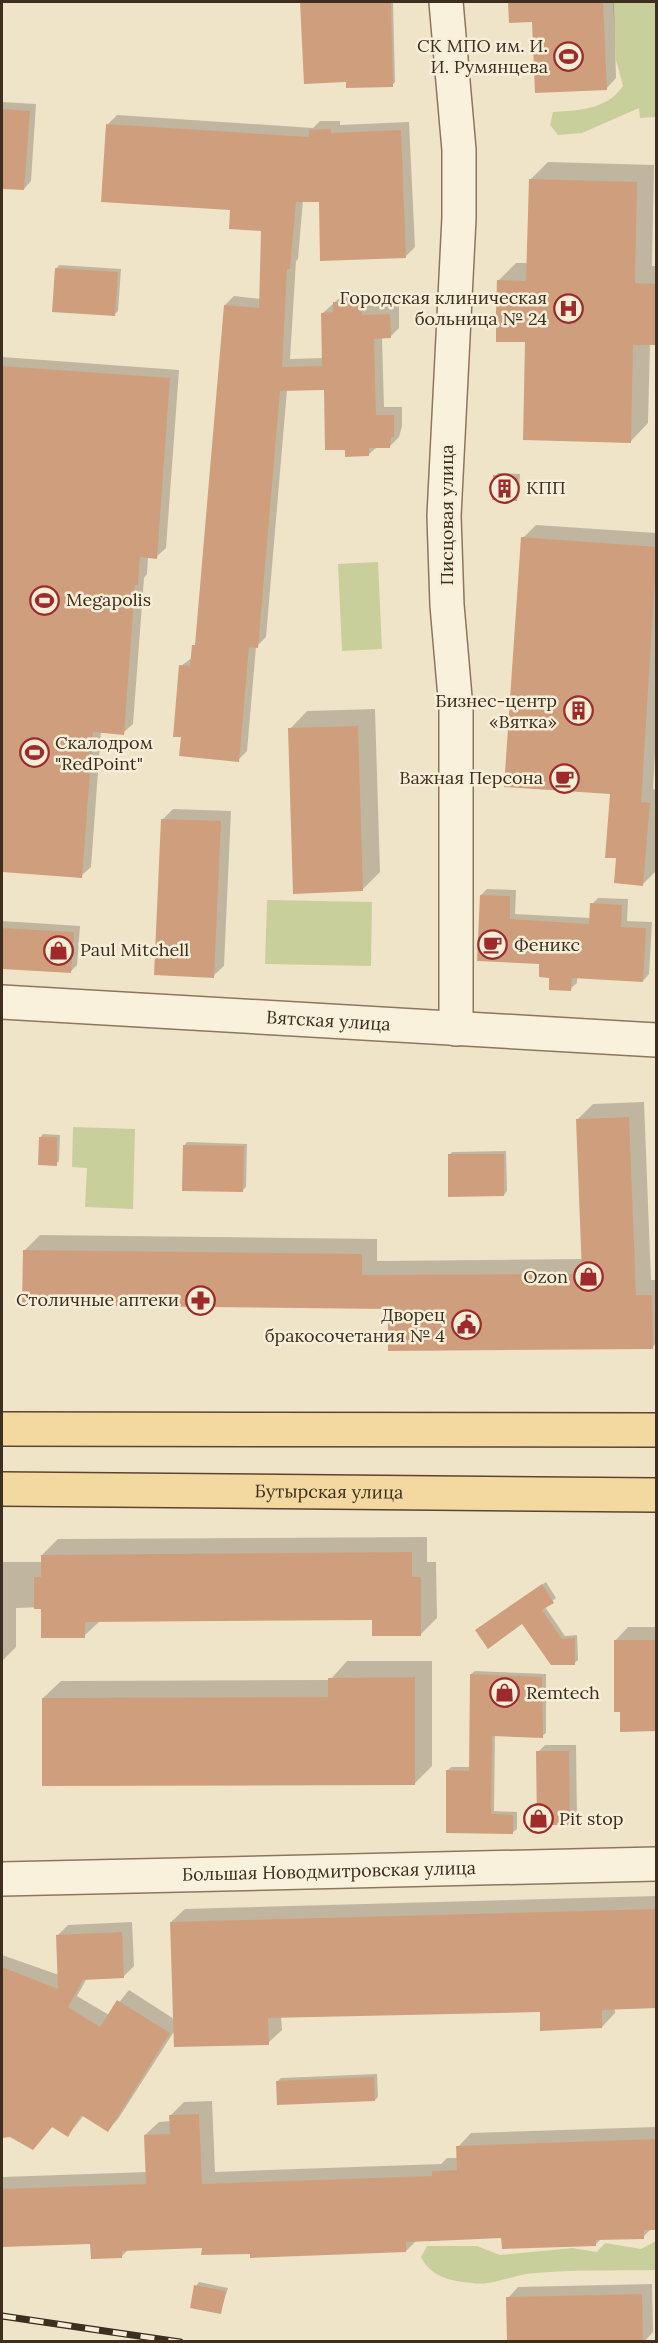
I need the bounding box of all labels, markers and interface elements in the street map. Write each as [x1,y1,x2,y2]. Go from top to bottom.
place label: СК МПО им. И. И. Румянцева [417,34,548,78]
sports icon: СК МПО им. И. И. Румянцева [553,40,585,72]
place label: Городская клиническая больница № 24 [340,286,547,330]
hospital icon: Городская клиническая больница № 24 [552,292,584,324]
street label: Писцовая улица [435,445,458,585]
building icon: КПП [489,472,521,504]
place label: КПП [526,476,566,499]
sports icon: Megapolis [29,584,61,616]
place label: Megapolis [66,588,151,611]
place label: Бизнес-центр «Вятка» [435,689,557,733]
building icon: Бизнес-центр «Вятка» [562,695,594,727]
place label: Скалодром "RedPoint" [55,731,153,775]
sports icon: Скалодром "RedPoint" [18,737,50,769]
cafe icon: Важная Персона [548,762,580,794]
place label: Важная Персона [399,766,543,789]
cafe icon: Феникс [477,929,509,961]
place label: Феникс [514,933,580,956]
shop icon: Paul Mitchell [43,934,75,966]
place label: Paul Mitchell [80,938,189,961]
street label: Вятская улица [266,1005,391,1036]
shop icon: Ozon [573,1261,605,1293]
place label: Ozon [523,1265,568,1288]
pharmacy icon: Столичные аптеки [184,1284,216,1316]
place label: Столичные аптеки [16,1288,179,1311]
place label: Дворец бракосочетания № 4 [265,1303,445,1347]
public building icon: Дворец бракосочетания № 4 [450,1309,482,1341]
street label: Бутырская улица [255,1479,403,1504]
shop icon: Remtech [489,1677,521,1709]
place label: Remtech [526,1681,600,1704]
shop icon: Pit stop [522,1803,554,1835]
place label: Pit stop [559,1807,624,1830]
street label: Большая Новодмитровская улица [182,1856,476,1886]

